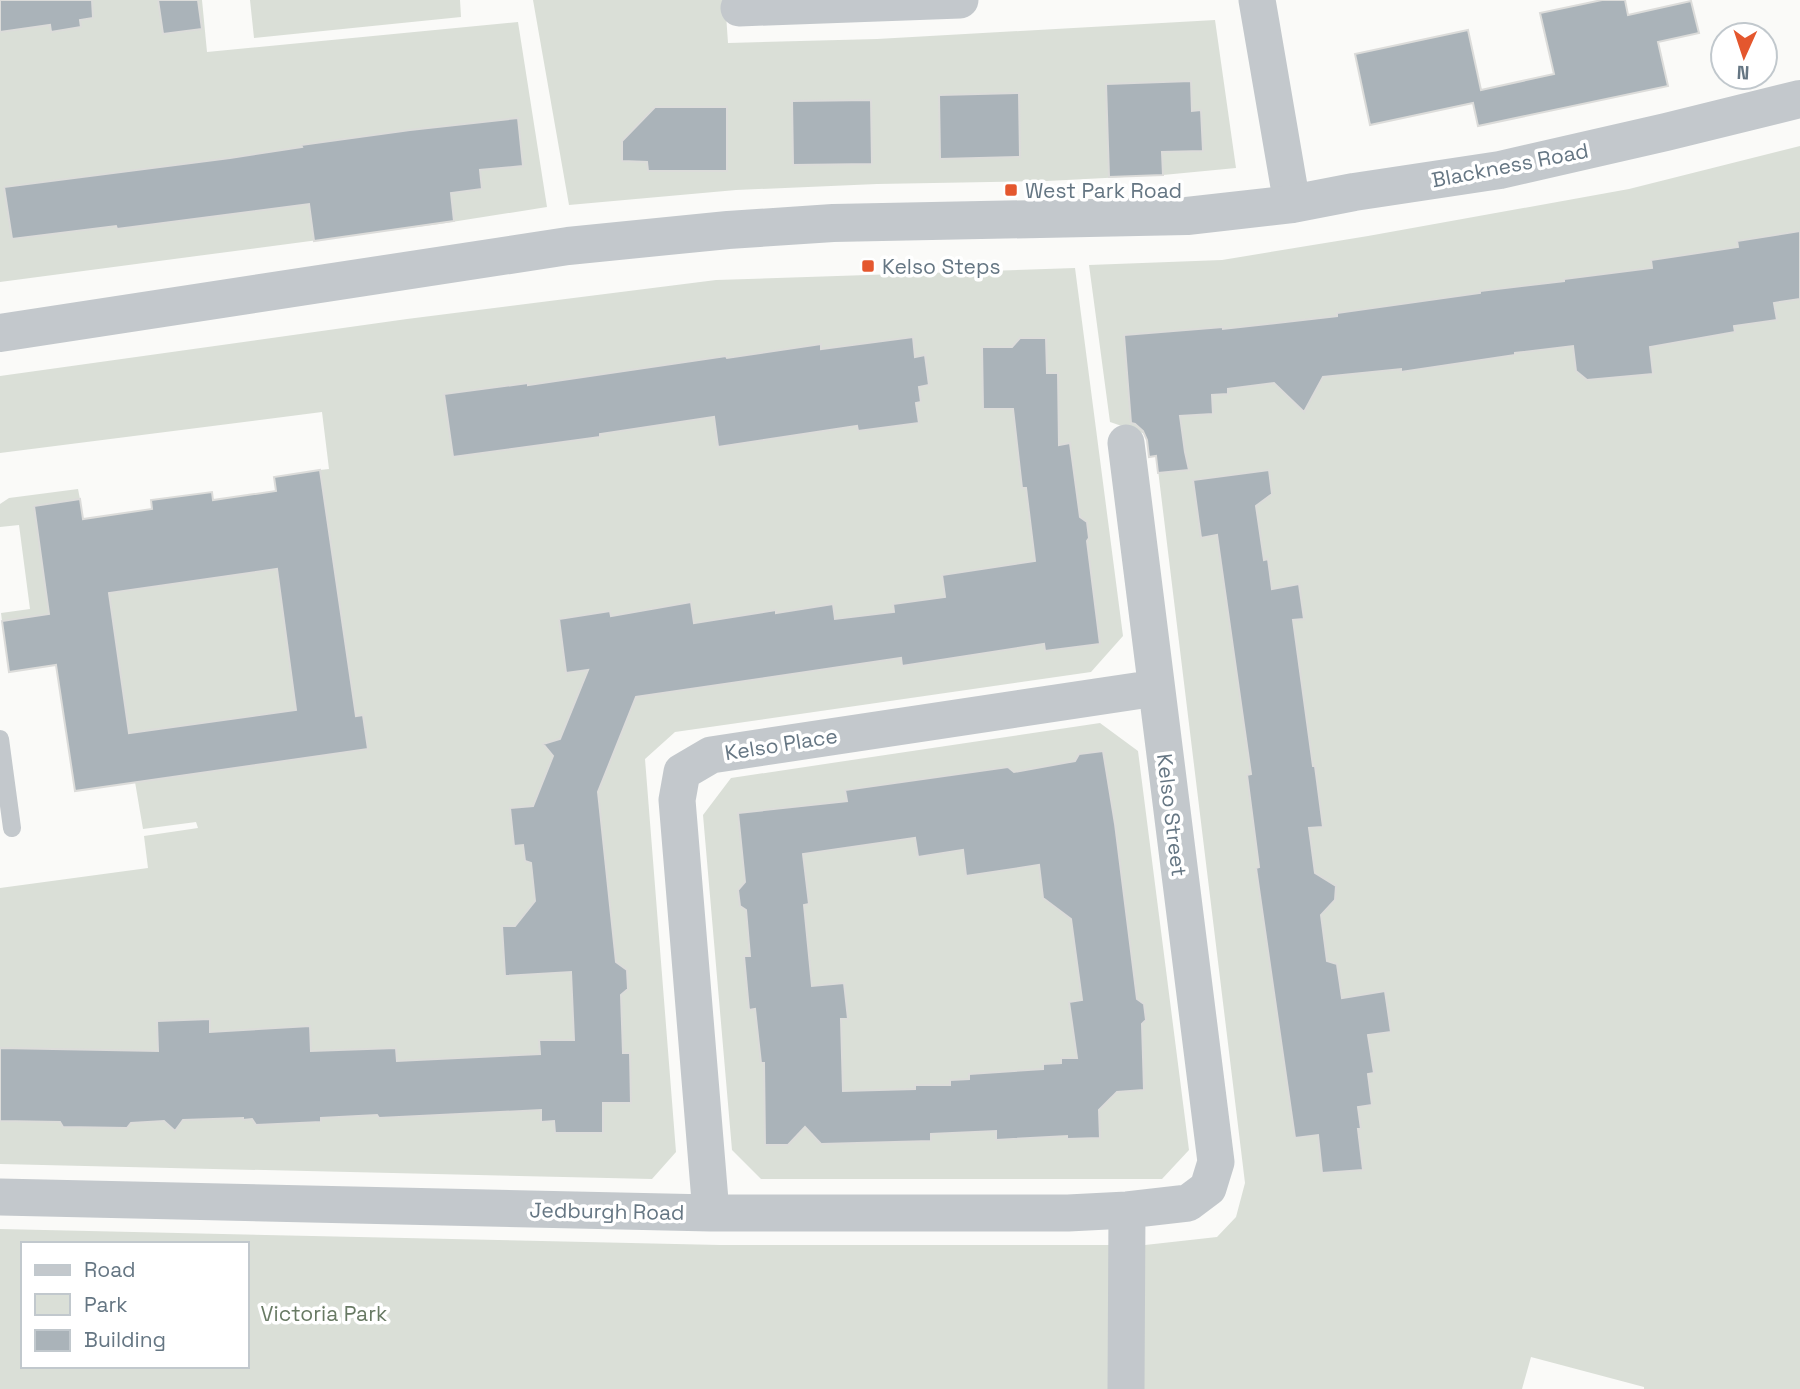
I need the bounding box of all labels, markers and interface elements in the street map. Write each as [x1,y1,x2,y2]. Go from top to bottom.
north arrow [1709,21,1779,91]
text: N [1736,60,1750,85]
street label: Blackness Road [1429,137,1591,193]
place label: West Park Road [1025,177,1182,204]
marker: West Park Road [1003,182,1019,198]
place label: Kelso Steps [882,253,1001,280]
marker: Kelso Steps [860,258,876,274]
street label: Kelso Place [723,722,839,766]
street label: Kelso Street [1151,752,1193,878]
street label: Jedburgh Road [529,1196,685,1226]
legend [21,1242,248,1368]
text: Road [84,1256,136,1283]
text: Park [84,1291,128,1318]
park label: Victoria Park [261,1300,387,1327]
text: Building [84,1326,166,1353]

